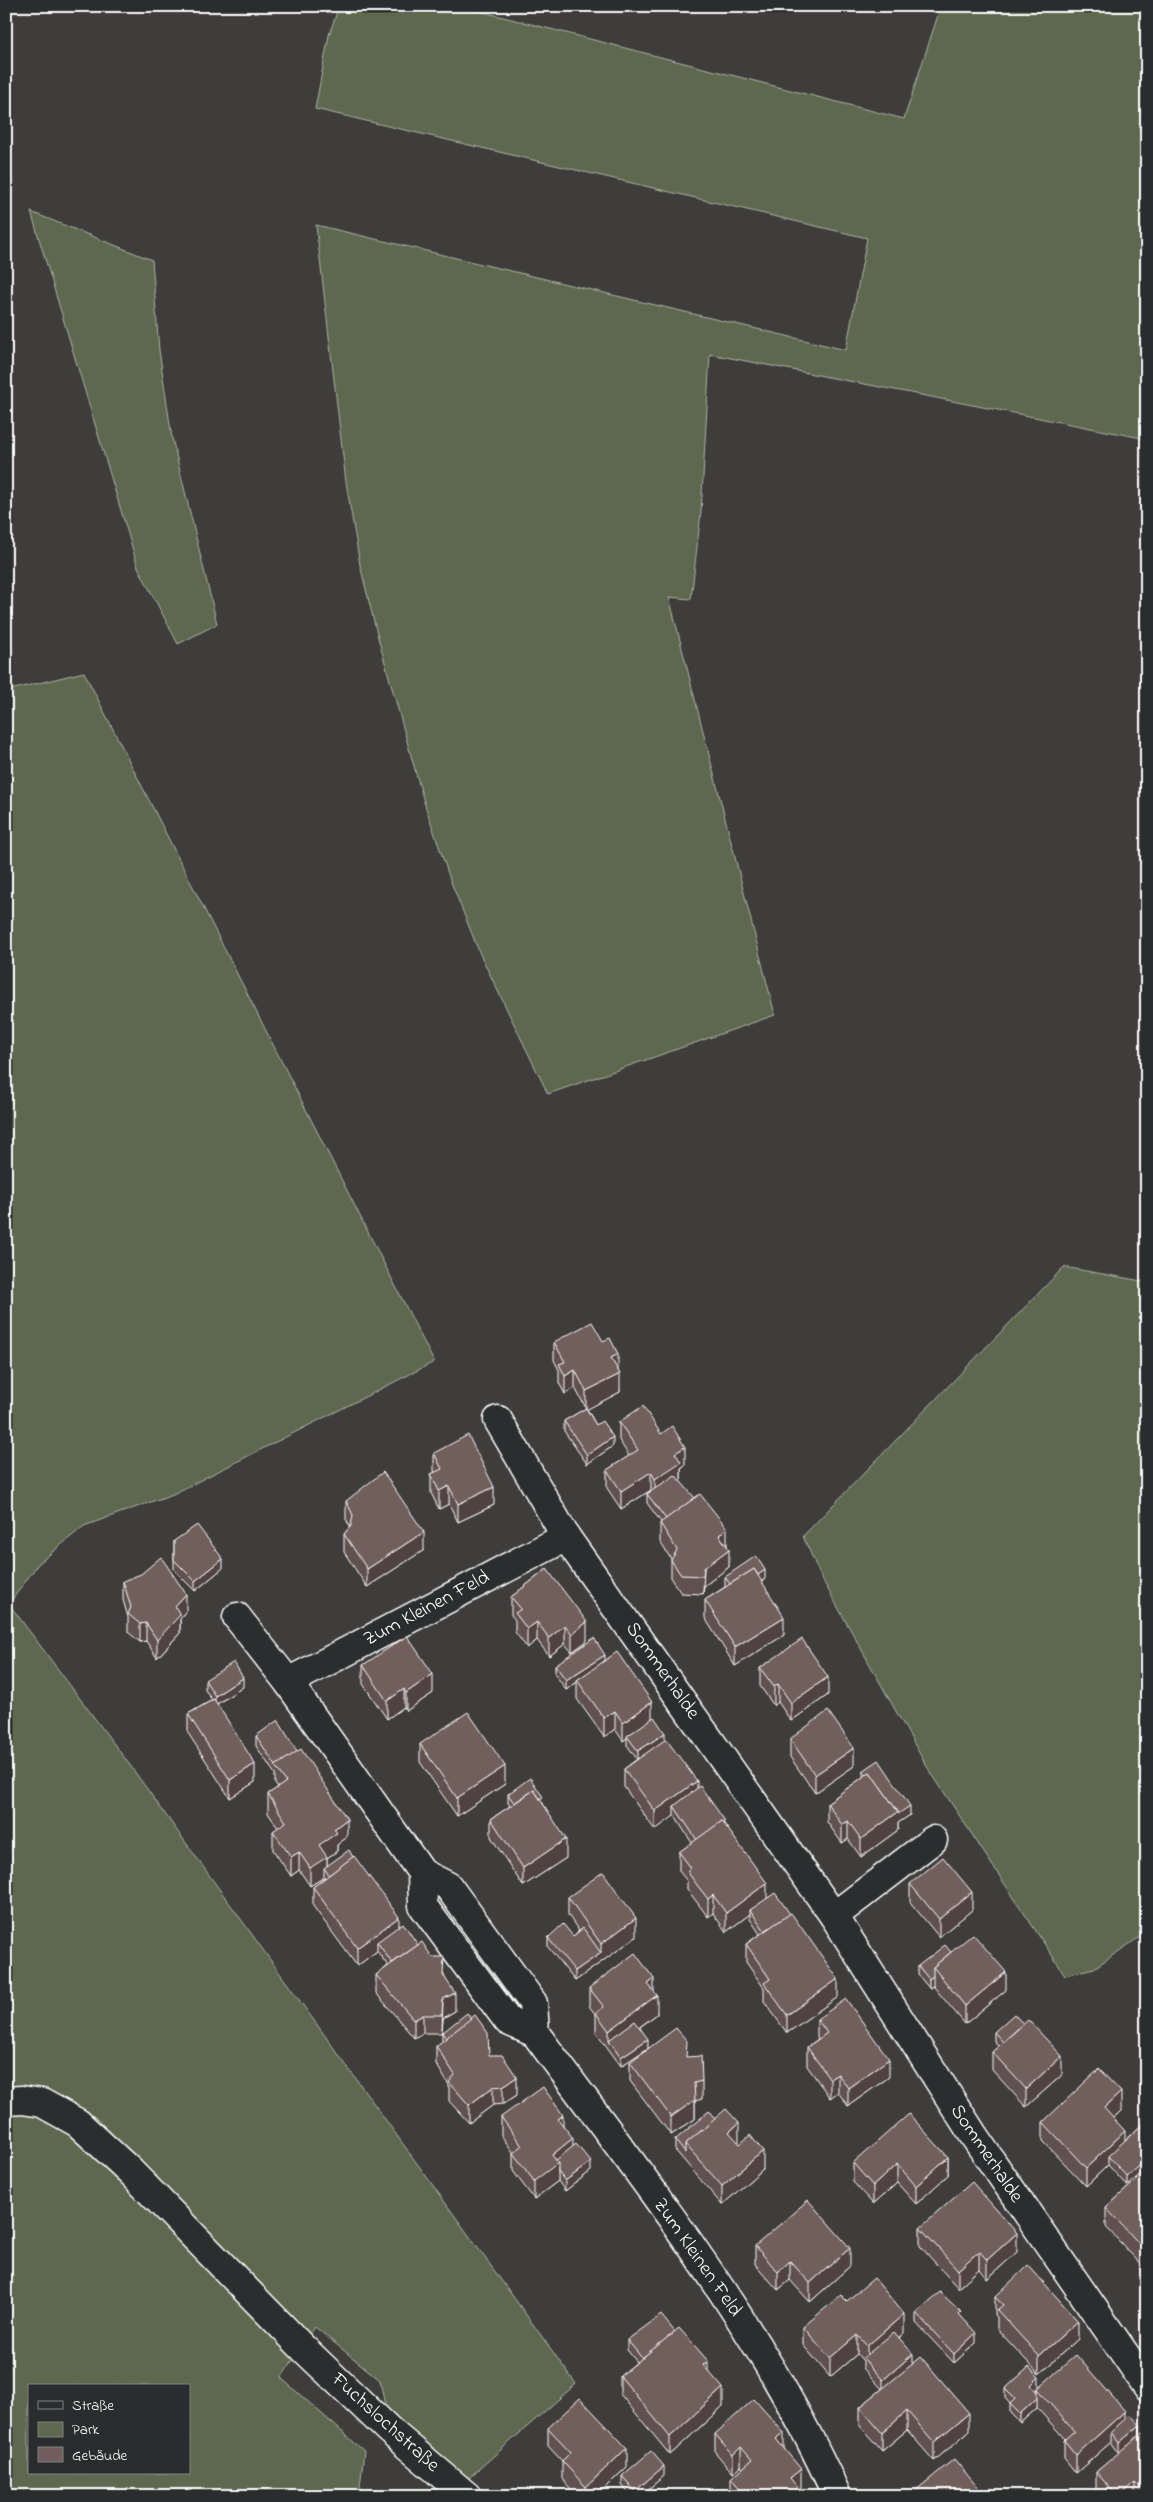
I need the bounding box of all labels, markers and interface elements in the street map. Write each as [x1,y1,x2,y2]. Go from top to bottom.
street label: Zum Kleinen Feld [359,1564,495,1654]
street label: Sommerhalde [618,1616,706,1726]
street label: Sommerhalde [942,2099,1030,2209]
street label: Zum Kleinen Feld [645,2193,749,2323]
street label: Fuchslochstraße [324,2366,446,2480]
legend [28,2384,190,2474]
text: Straße [72,2395,114,2417]
text: Park [72,2419,100,2441]
text: Gebäude [72,2445,128,2467]

